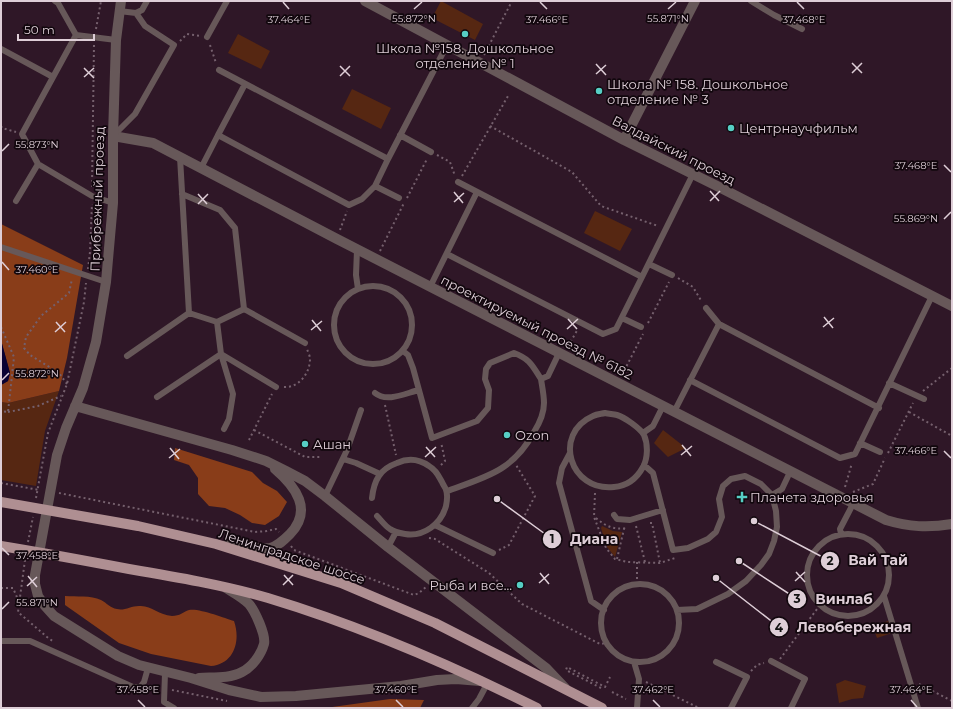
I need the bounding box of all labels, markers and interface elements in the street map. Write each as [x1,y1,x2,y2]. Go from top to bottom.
text: 55.872°N [392,12,436,25]
text: 55.871°N [647,12,689,25]
text: 37.464°E [268,13,311,26]
text: 37.466°E [526,13,568,26]
text: 37.468°E [783,13,826,26]
scale bar [18,16,94,42]
text: 50 m [24,22,55,37]
marker: Школа №158. Дошкольное отделение № 1 [460,29,470,39]
place label: Школа №158. Дошкольное отделение № 1 [376,40,554,71]
place label: Школа № 158. Дошкольное отделение № 3 [607,76,788,107]
marker: Школа № 158. Дошкольное отделение № 3 [594,86,604,96]
street label: Валдайский проезд [610,112,738,188]
place label: Центрнаучфильм [739,120,858,136]
marker: Центрнаучфильм [726,123,736,133]
street label: Прибрежный проезд [86,126,108,272]
text: 55.873°N [15,138,59,151]
text: 37.468°E [895,159,938,172]
text: 55.869°N [894,212,938,225]
text: 37.460°E [15,263,59,276]
street label: проектируемый проезд № 6182 [438,271,636,383]
text: 55.872°N [15,367,59,380]
place label: Ozon [515,427,549,443]
marker: Ozon [502,430,512,440]
place label: Ашан [313,436,351,452]
marker: Ашан [300,439,310,449]
text: 37.466°E [895,444,937,457]
place label: Планета здоровья [750,489,874,505]
marker: Планета здоровья [737,492,747,502]
street label: Ленинградское шоссе [217,525,367,587]
callout: Диана [542,526,626,552]
text: Диана [570,530,618,548]
text: 1 [550,531,554,546]
callout: Вай Тай [820,548,916,574]
text: 37.458°E [16,549,58,562]
text: Вай Тай [848,551,908,569]
text: 2 [826,553,834,568]
place label: Рыба и все... [430,577,512,593]
marker: Рыба и все... [515,580,525,590]
callout: Винлаб [787,586,880,612]
text: Винлаб [815,590,873,608]
text: 3 [792,591,801,606]
text: 55.871°N [16,596,58,609]
callout: Левобережная [769,614,920,640]
text: Левобережная [797,618,911,636]
text: 4 [775,620,784,635]
text: 37.458°E [117,683,159,696]
text: 37.460°E [374,683,418,696]
text: 37.462°E [632,683,674,696]
text: 37.464°E [890,683,933,696]

